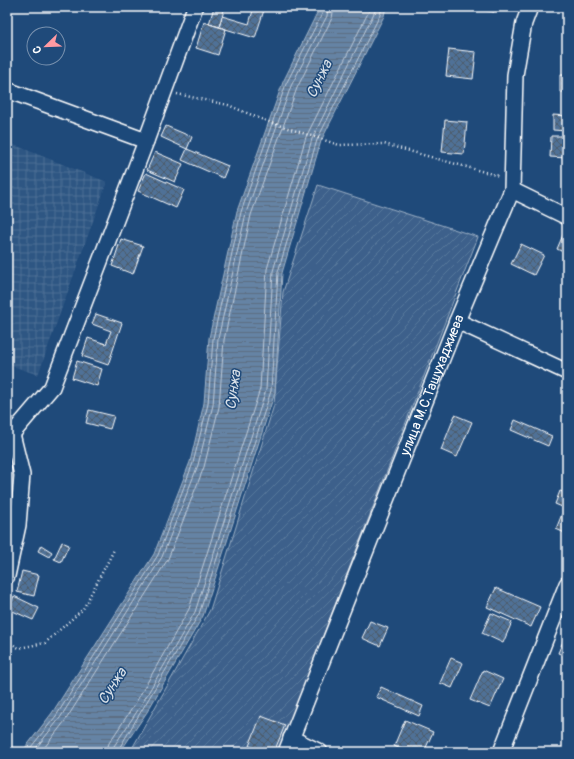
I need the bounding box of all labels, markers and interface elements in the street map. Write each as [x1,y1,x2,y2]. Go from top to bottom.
north arrow [26,26,66,66]
text: С [30,44,45,55]
water label: Сунжа [302,56,337,101]
street label: улица М.С.Ташухаджиева [396,312,468,459]
water label: Сунжа [221,368,246,411]
water label: Сунжа [94,664,132,708]

